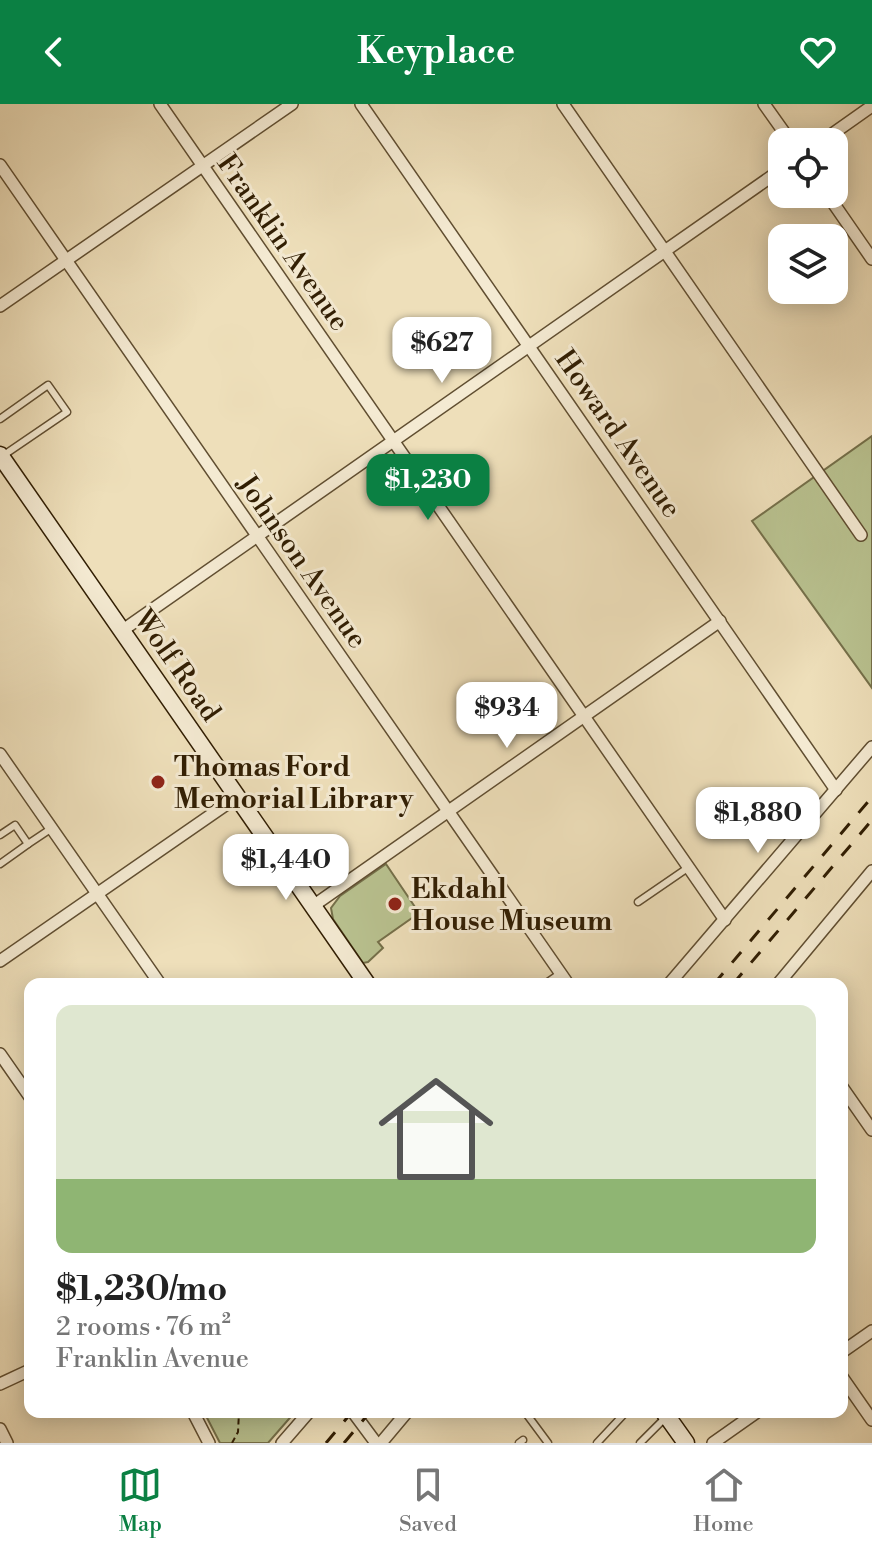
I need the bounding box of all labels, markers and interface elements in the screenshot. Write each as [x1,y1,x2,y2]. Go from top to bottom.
icon: back [32,30,76,74]
text: Keyplace [357,30,515,75]
icon: heart [796,30,840,74]
map controls [768,128,848,304]
button: locate [768,128,848,208]
street label: Franklin Avenue [209,148,357,338]
button: layers [768,224,848,304]
pin: $627 [395,317,489,385]
text: $627 [410,327,474,359]
street label: Howard Avenue [547,343,689,525]
pin: $1,230 [363,454,493,522]
text: $1,230 [384,464,472,496]
street label: Johnson Avenue [228,468,375,655]
street label: Wolf Road [125,602,228,729]
pin: $934 [460,682,554,750]
text: $934 [474,692,540,724]
place label: Thomas Ford Memorial Library [174,750,414,817]
marker: Thomas Ford Memorial Library [149,773,167,791]
pin: $1,880 [693,787,823,855]
text: $1,880 [714,797,802,829]
pin: $1,440 [221,834,351,902]
text: $1,440 [241,844,331,876]
place label: Ekdahl House Museum [411,872,613,939]
marker: Ekdahl House Museum [386,895,404,913]
icon: home [364,1057,508,1201]
text: $1,230/mo [56,1269,227,1311]
text: 2 rooms · 76 m² [56,1311,231,1343]
text: Franklin Avenue [56,1343,249,1375]
tab: Map [118,1463,162,1538]
tab: Saved [399,1463,457,1538]
tab: Home [693,1463,754,1538]

